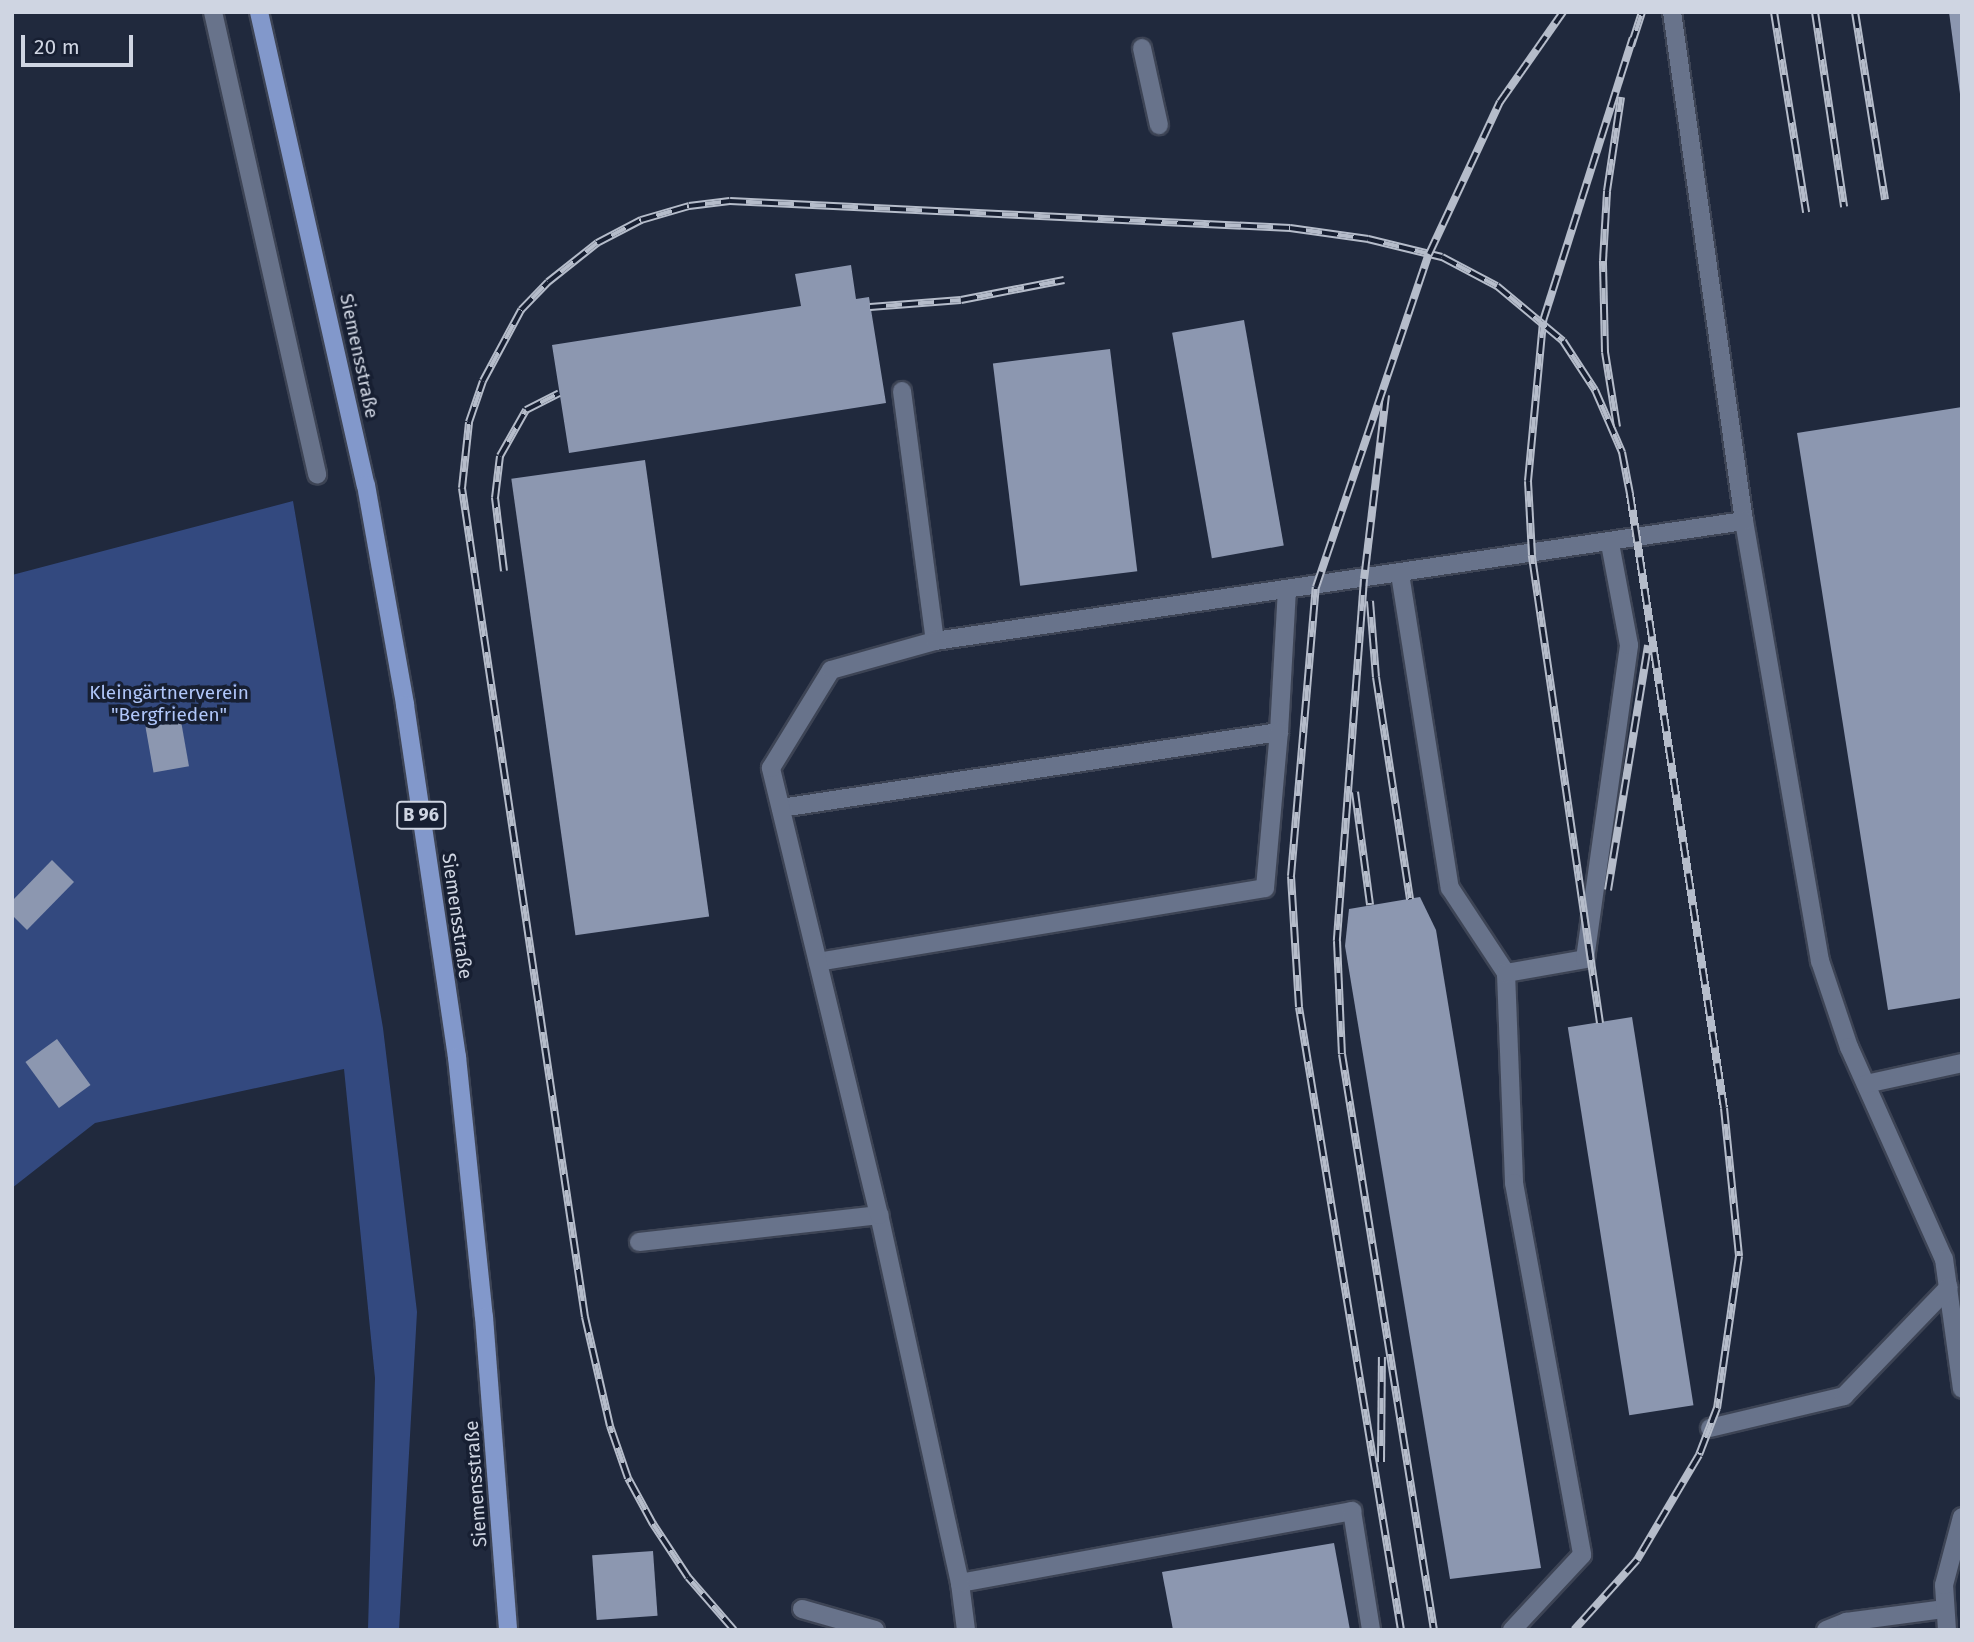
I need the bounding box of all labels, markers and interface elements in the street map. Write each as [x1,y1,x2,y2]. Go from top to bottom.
scale bar [24,21,136,65]
text: 20 m [34,34,80,60]
street label: Siemensstraße [335,292,383,420]
park label: Kleingärtnerverein "Bergfrieden" [89,682,249,726]
road number: B 96 [395,800,447,830]
street label: Siemensstraße [437,852,477,980]
street label: Siemensstraße [460,1420,492,1548]

